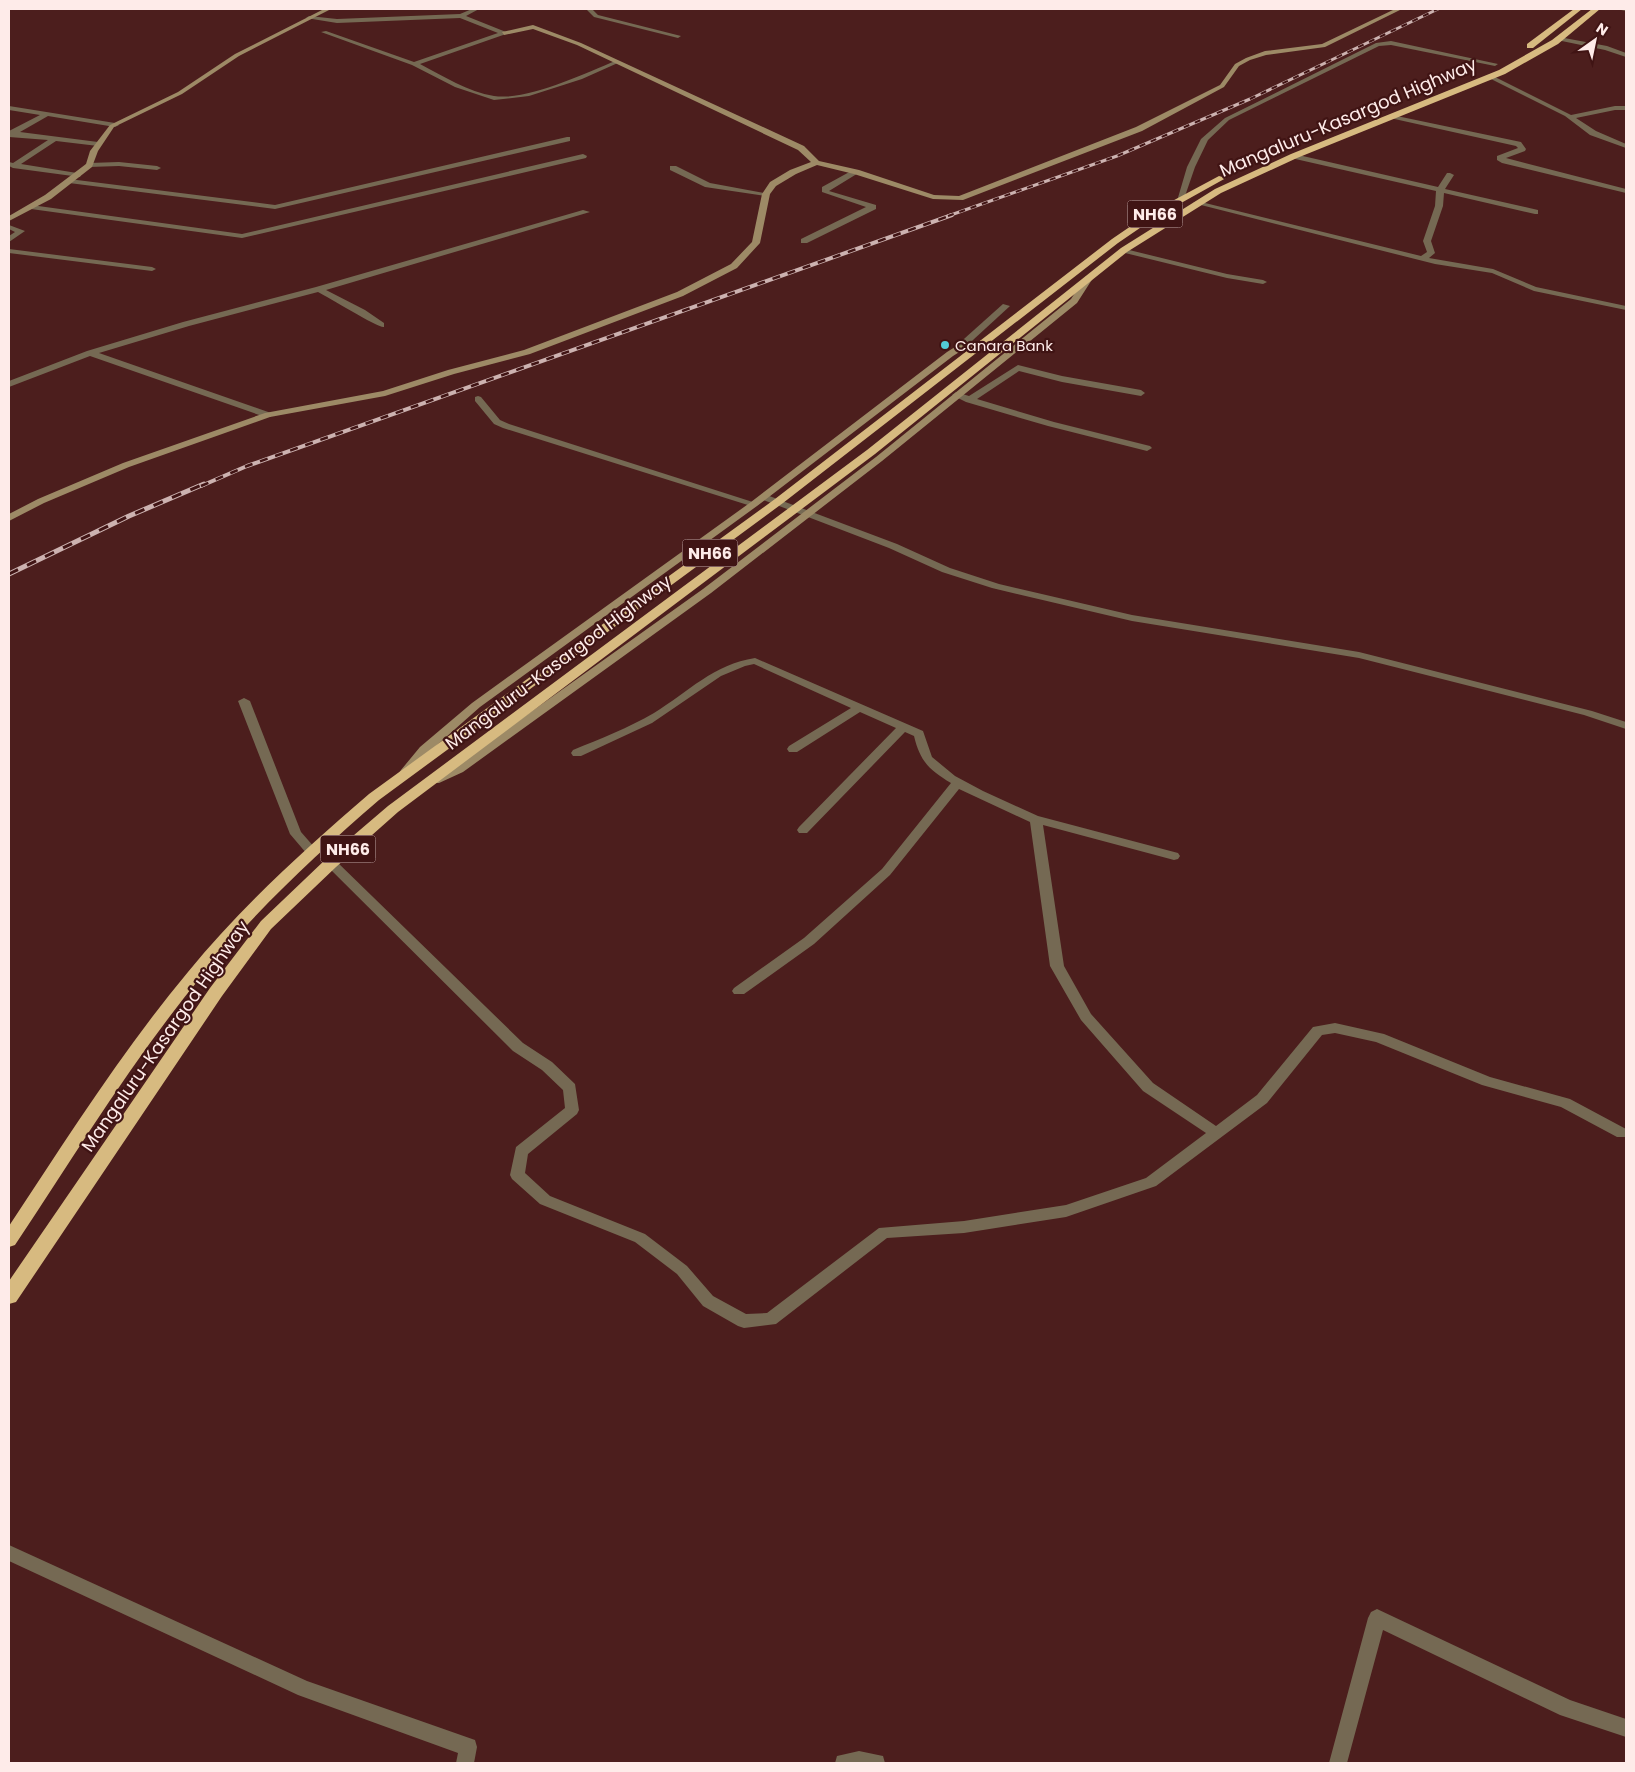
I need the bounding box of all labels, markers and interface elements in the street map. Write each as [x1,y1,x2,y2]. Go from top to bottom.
north arrow [1570,15,1620,65]
text: N [1592,18,1612,40]
street label: Mangaluru-Kasargod Highway [1216,51,1480,183]
road number: NH66 [1128,200,1182,228]
place label: Canara Bank [955,335,1053,356]
marker: Canara Bank [939,339,951,351]
road number: NH66 [682,540,738,566]
street label: Mangaluru-Kasargod Highway [440,569,676,755]
road number: NH66 [320,836,376,862]
street label: Mangaluru-Kasargod Highway [75,915,255,1157]

